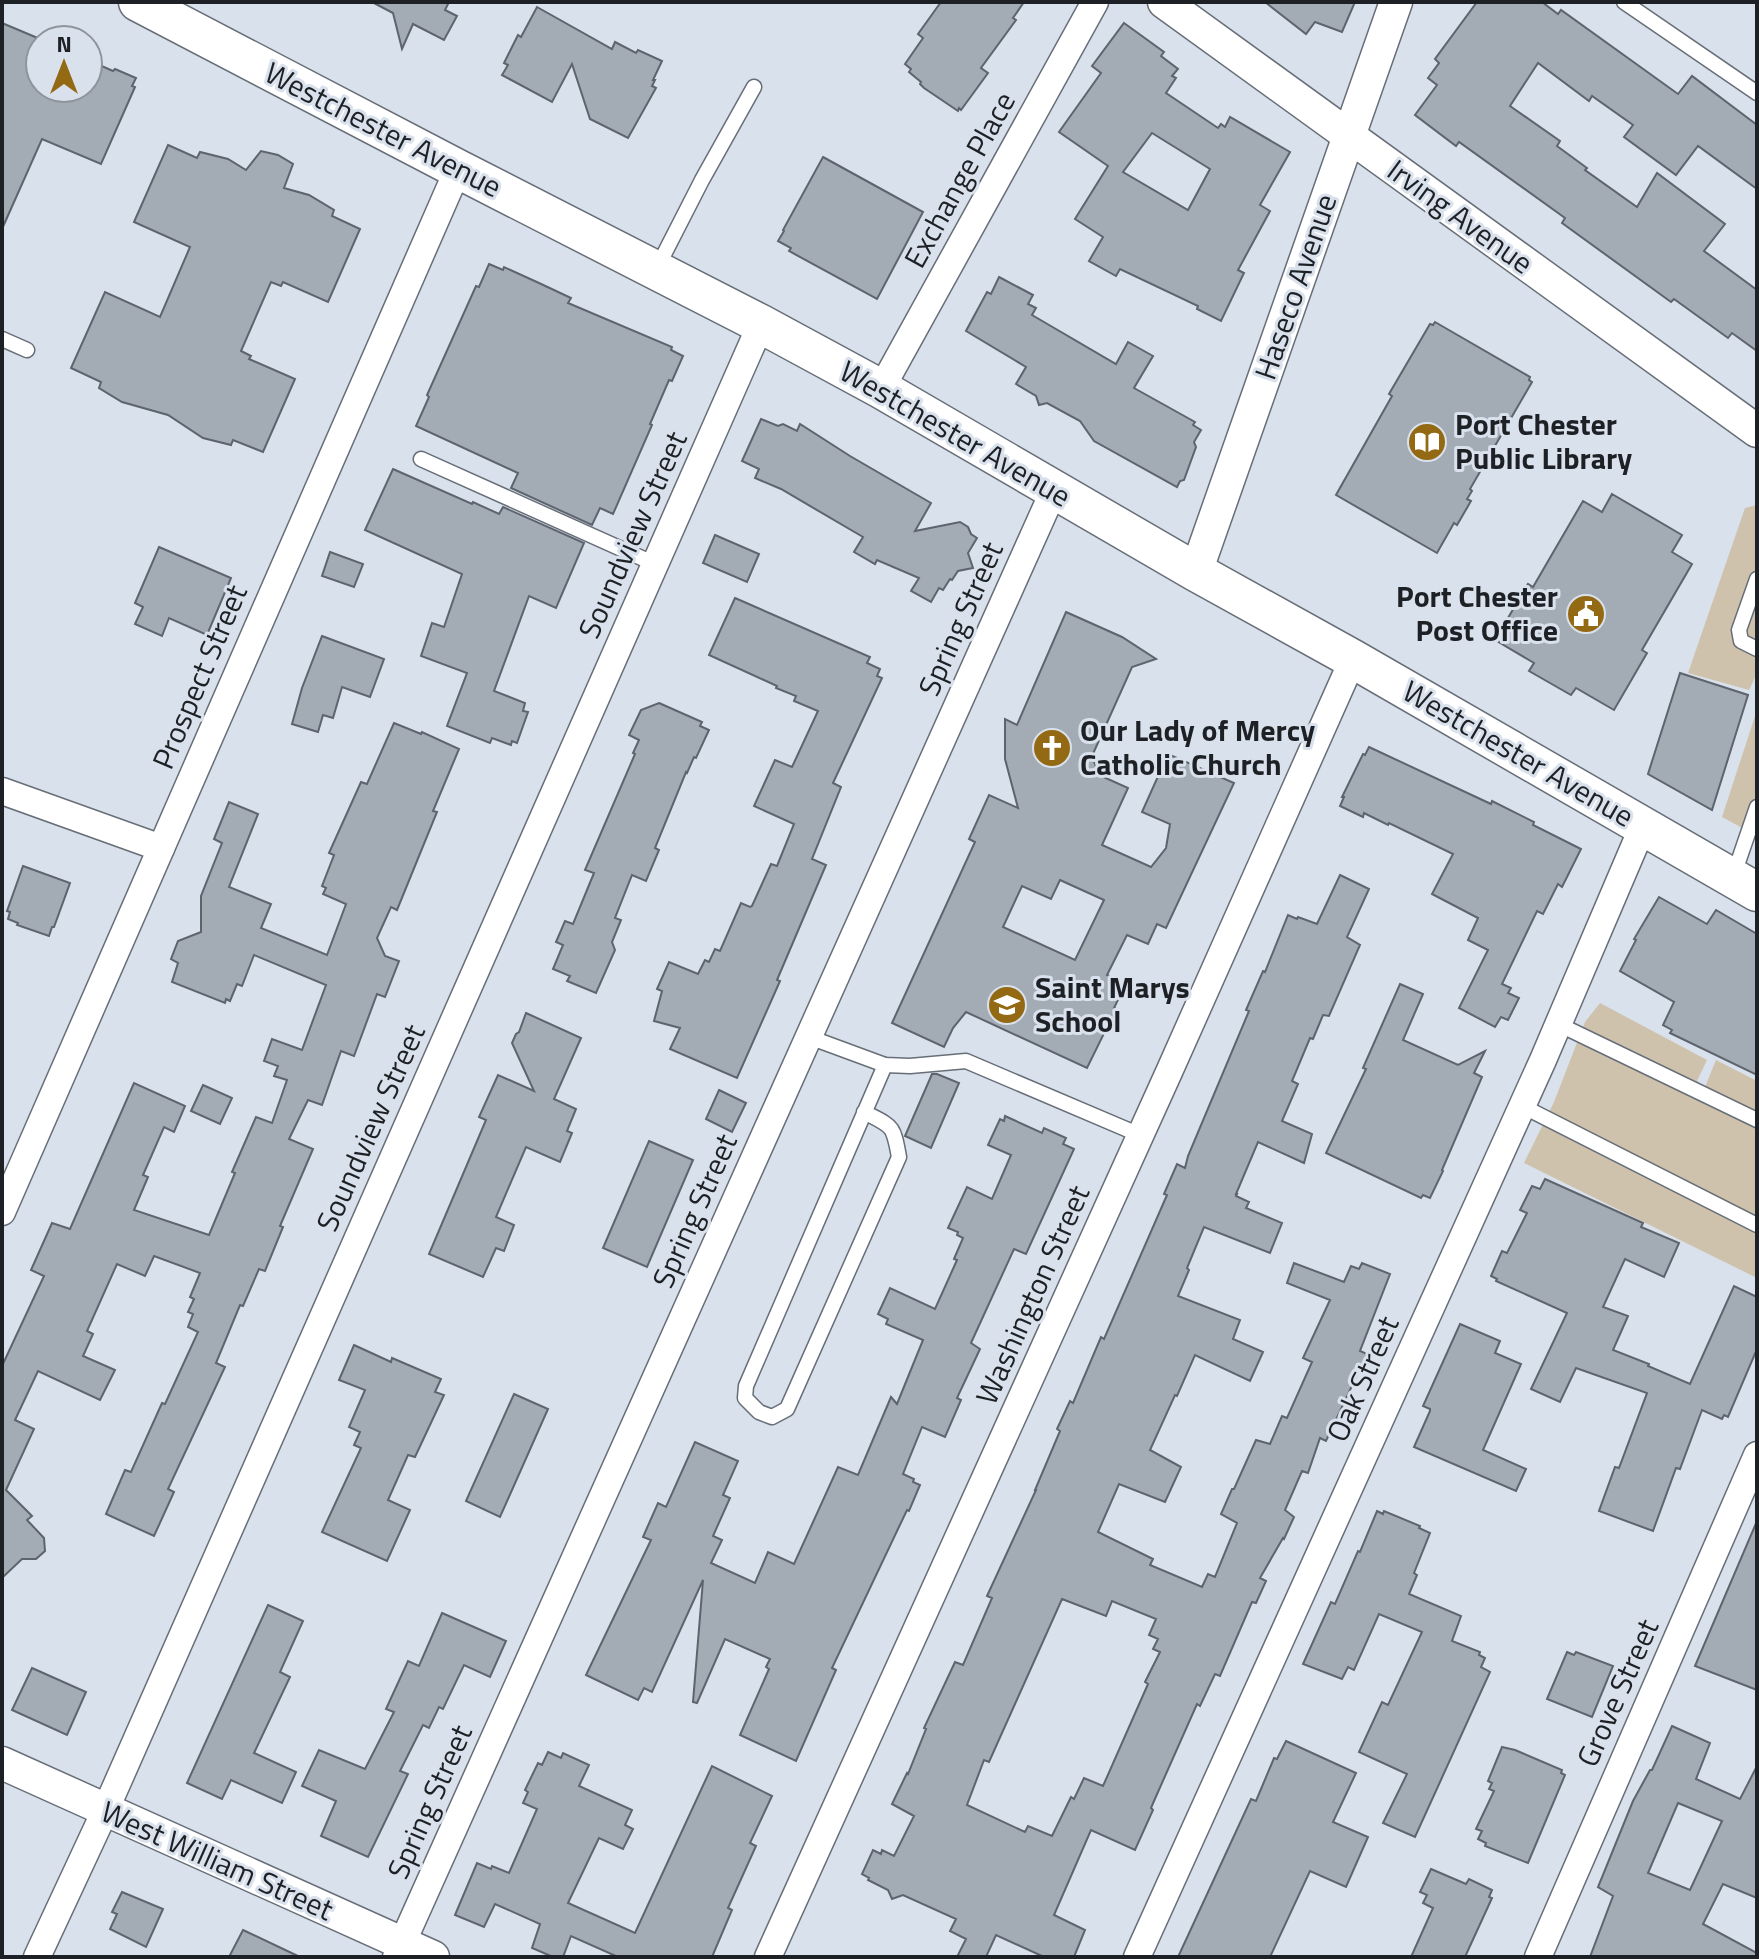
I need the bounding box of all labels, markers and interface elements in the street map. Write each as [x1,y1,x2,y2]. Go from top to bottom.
north arrow [24,24,104,104]
text: N [56,27,72,61]
street label: Westchester Avenue [257,50,510,209]
street label: Exchange Place [892,83,1027,276]
street label: Irving Avenue [1378,147,1543,285]
street label: Haseco Avenue [1242,188,1348,386]
street label: Westchester Avenue [831,348,1080,518]
place label: Port Chester Public Library [1455,401,1632,481]
library icon: Port Chester Public Library [1406,421,1448,463]
street label: Soundview Street [566,423,699,646]
street label: Spring Street [906,534,1015,703]
place label: Port Chester Post Office [1396,573,1558,653]
street label: Prospect Street [140,577,259,776]
public building icon: Port Chester Post Office [1565,593,1607,635]
street label: Westchester Avenue [1394,668,1643,838]
place label: Our Lady of Mercy Catholic Church [1080,707,1315,787]
church icon: Our Lady of Mercy Catholic Church [1031,727,1073,769]
place label: Saint Marys School [1035,964,1190,1044]
school or university icon: Saint Marys School [986,984,1028,1026]
street label: Soundview Street [304,1016,437,1239]
street label: Spring Street [640,1126,749,1295]
street label: Washington Street [963,1177,1101,1412]
street label: Oak Street [1314,1308,1410,1449]
street label: Grove Street [1564,1611,1670,1774]
street label: Spring Street [375,1717,484,1886]
street label: West William Street [94,1788,341,1932]

